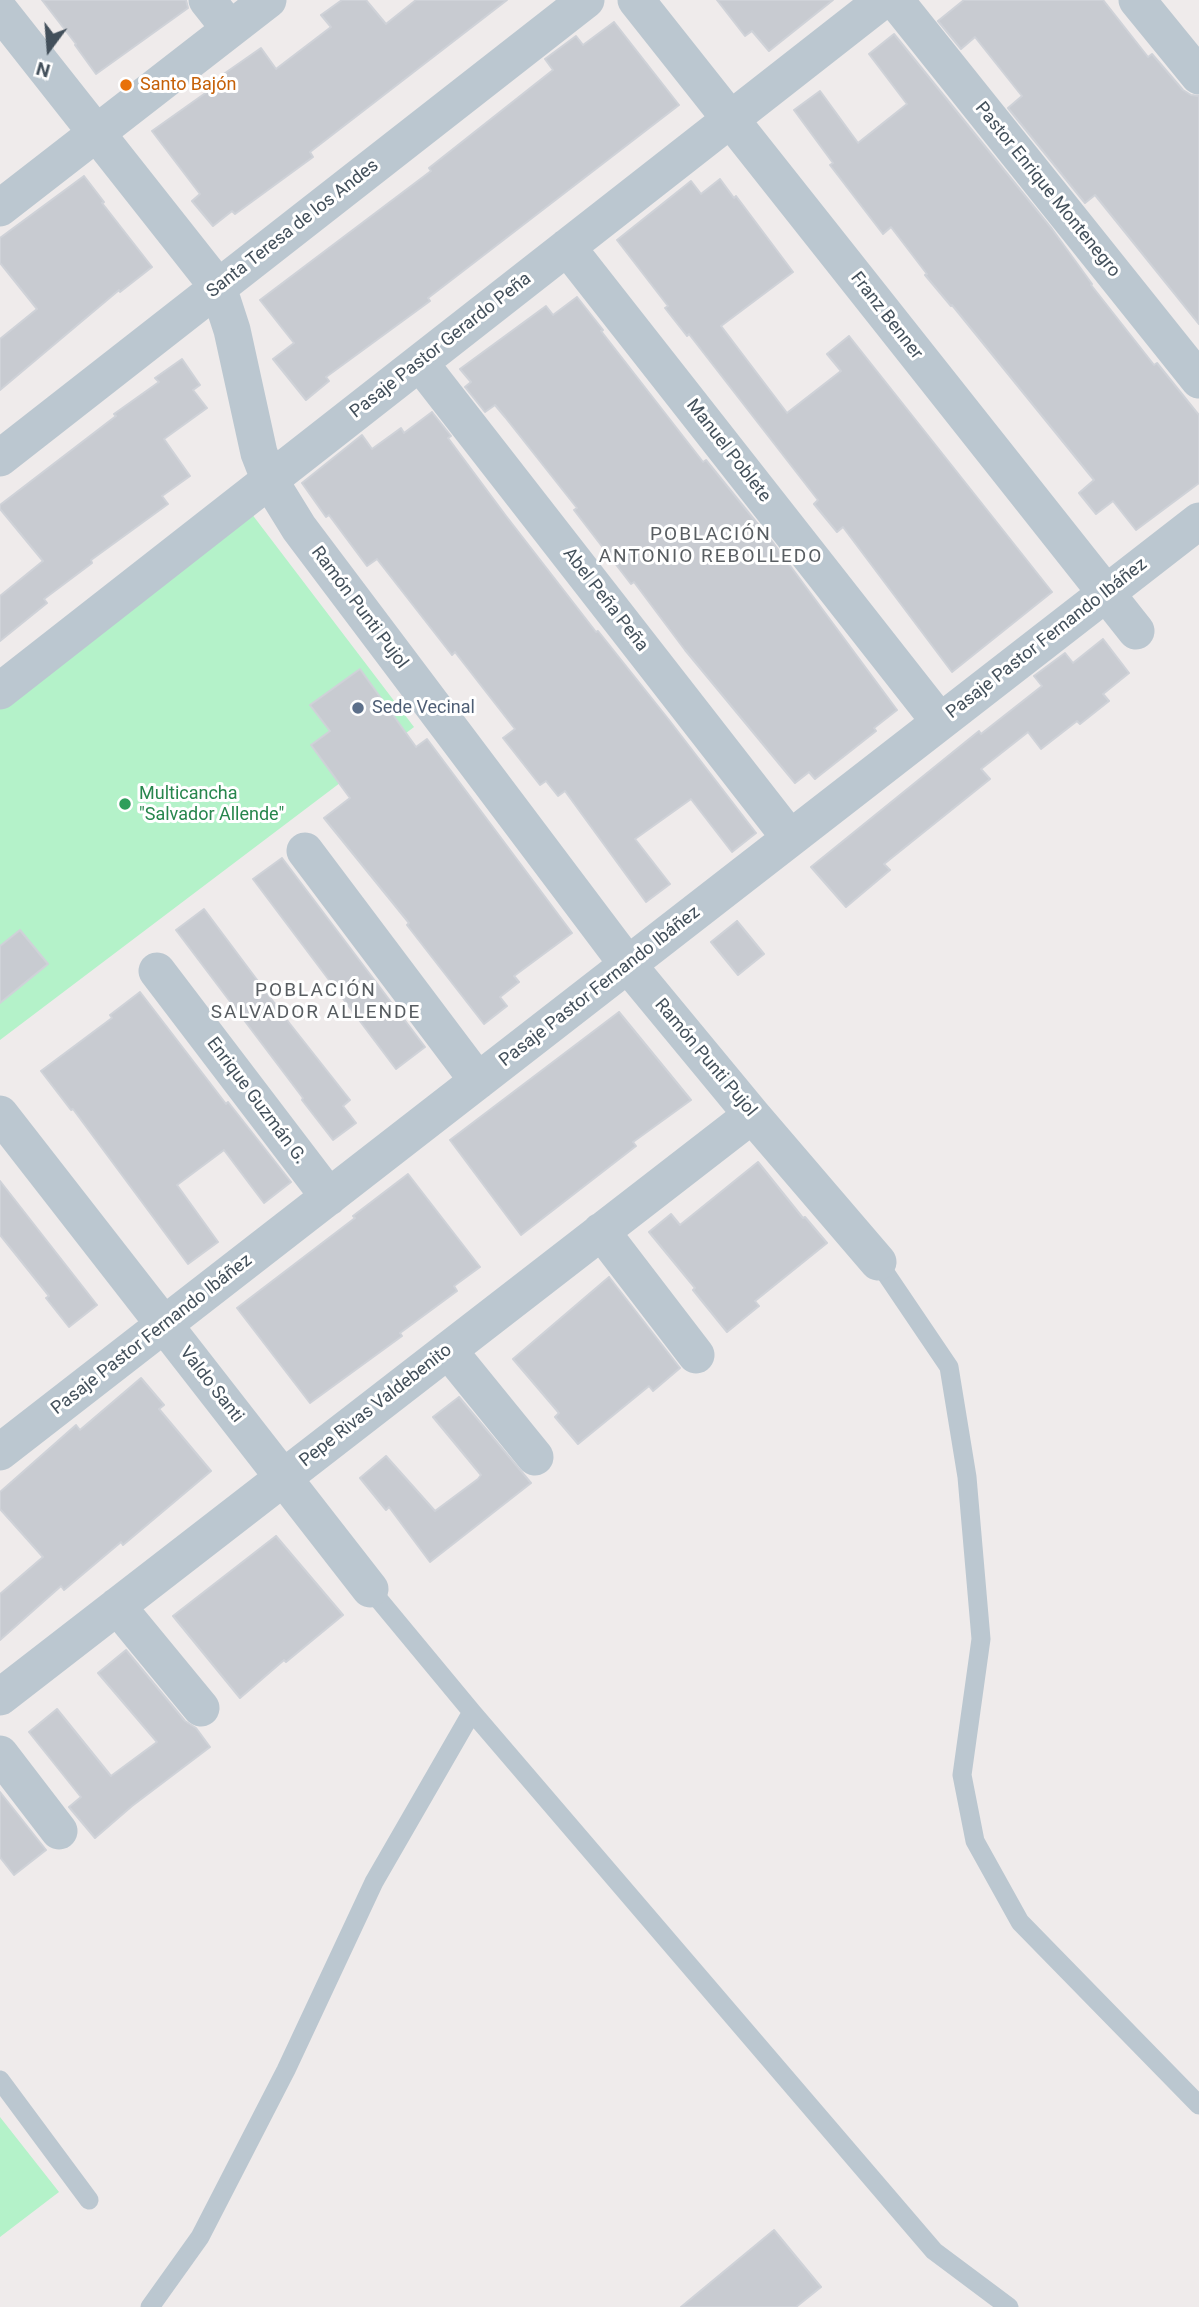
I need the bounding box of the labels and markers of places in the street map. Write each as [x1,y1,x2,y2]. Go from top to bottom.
place label: Santo Bajón [140,74,236,96]
marker: Santo Bajón [118,77,134,93]
place label: Sede Vecinal [372,697,475,719]
marker: Sede Vecinal [350,700,366,716]
place label: Multicancha "Salvador Allende" [139,783,284,826]
marker: Multicancha "Salvador Allende" [117,796,133,812]

